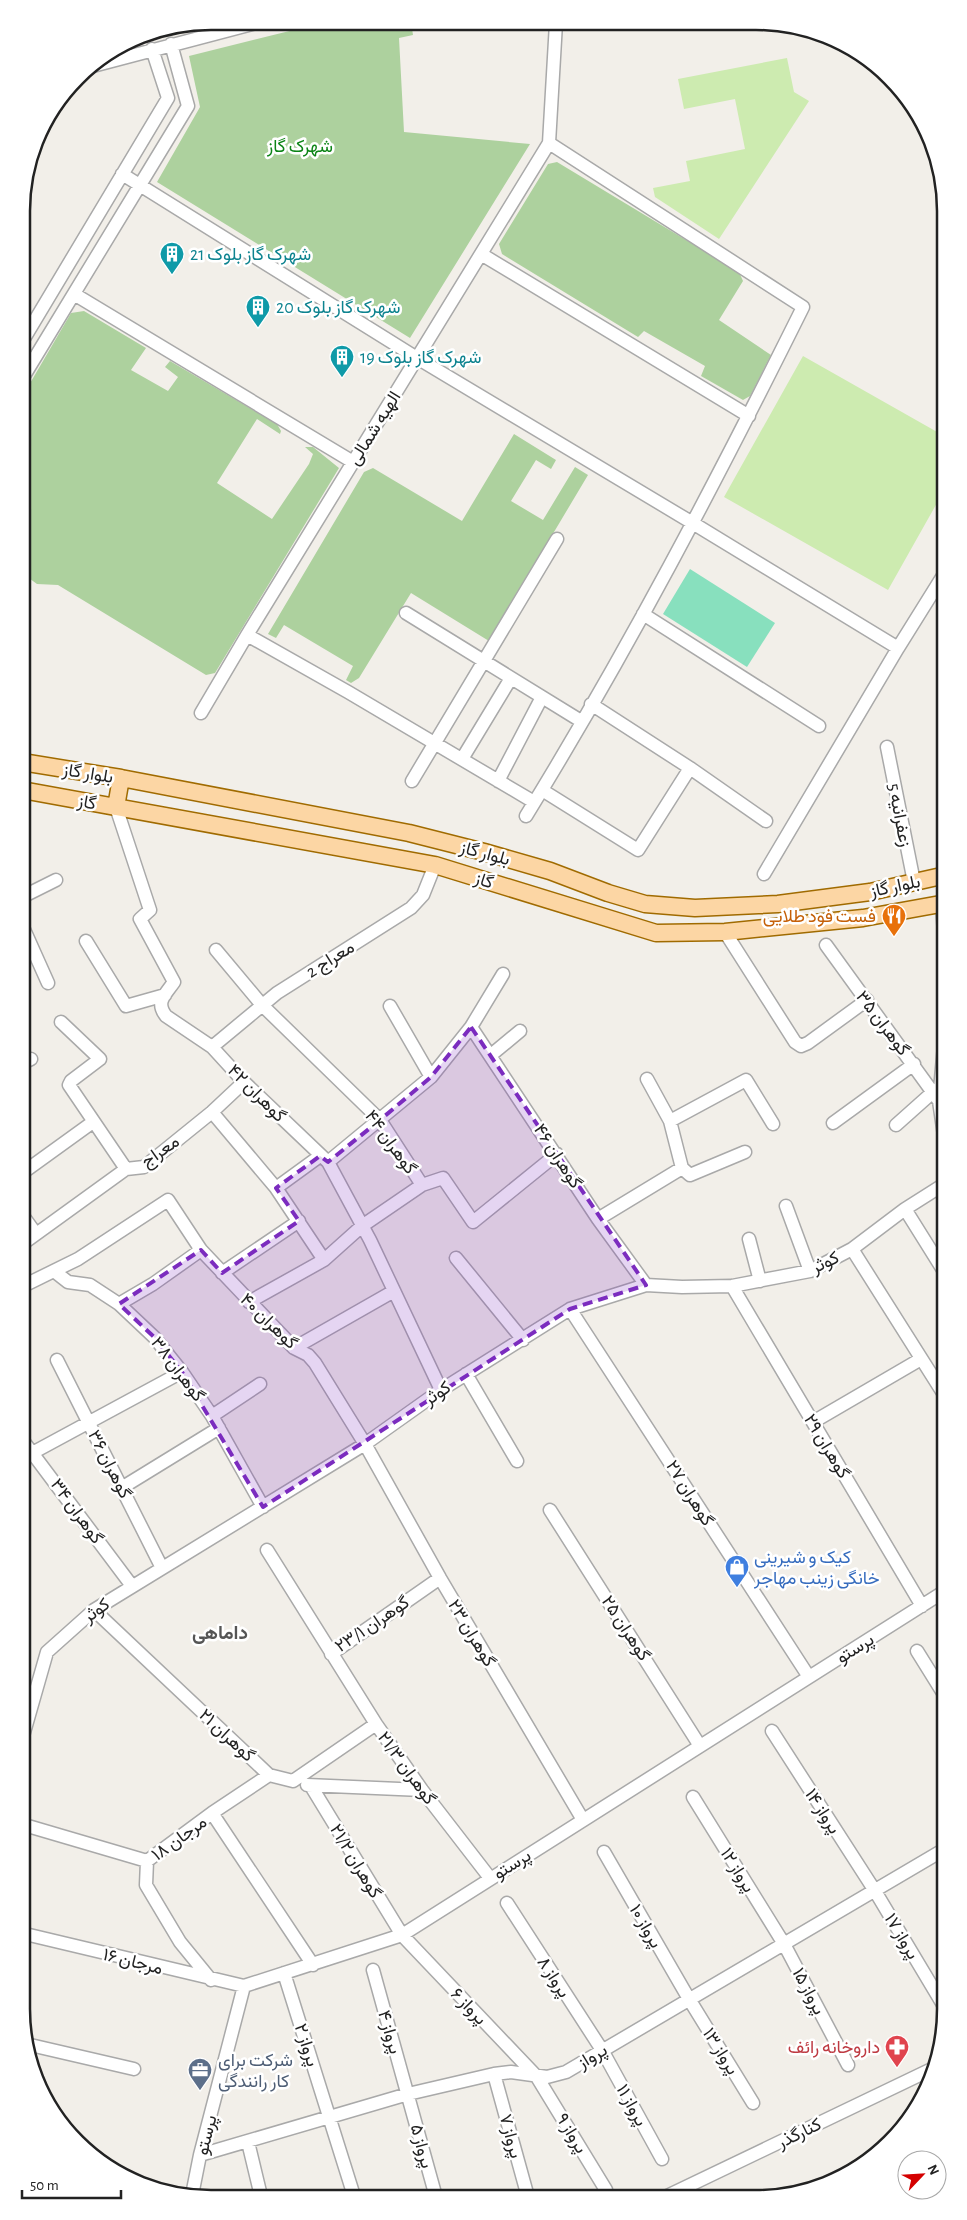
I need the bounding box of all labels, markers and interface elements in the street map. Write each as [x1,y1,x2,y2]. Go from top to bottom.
park label: شهرک گاز [266,137,333,157]
building icon: شهرک گاز بلوک 21 [159,241,185,275]
place label: شهرک گاز بلوک 21 [190,245,311,265]
building icon: شهرک گاز بلوک 20 [245,294,271,328]
place label: شهرک گاز بلوک 20 [276,298,400,318]
building icon: شهرک گاز بلوک 19 [329,344,355,378]
place label: شهرک گاز بلوک 19 [360,348,481,368]
street label: الهیه شمالی [345,388,405,469]
street label: بلوار گاز [60,760,115,788]
street label: 5 زعفرانیه [883,782,914,849]
street label: گاز [75,791,98,814]
street label: بلوار گاز [456,837,512,870]
street label: گاز [471,868,496,893]
street label: بلوار گاز [867,872,922,902]
restaurant icon: فست فود طلایی [881,903,907,937]
place label: فست فود طلایی [763,908,876,927]
street label: معراج 2 [303,938,359,983]
street label: گوهران ۳۵ [851,987,913,1060]
street label: گوهران ۴۲ [223,1061,289,1127]
street label: گوهران ۴۴ [360,1107,420,1178]
street label: گوهران ۴۶ [529,1121,585,1192]
street label: معراج [138,1132,184,1173]
street label: کوثر [808,1249,843,1279]
street label: گوهران ۴۰ [236,1290,301,1354]
street label: گوهران ۳۸ [146,1333,208,1406]
street label: کوثر [420,1378,455,1411]
street label: گوهران ۲۹ [799,1411,853,1482]
street label: گوهران ۳۶ [83,1427,135,1502]
street label: گوهران ۲۷ [661,1457,717,1530]
street label: گوهران ۳۴ [46,1475,107,1548]
place label: کیک و شیرینی خانگی زینب مهاجر [753,1549,880,1589]
shop icon: کیک و شیرینی خانگی زینب مهاجر [724,1554,750,1588]
street label: گوهران ۲۵ [597,1592,654,1665]
street label: گوهران ۲۳/۱ [332,1593,413,1657]
street label: کوثر [79,1595,114,1628]
street label: گوهران ۲۳ [443,1596,499,1671]
district label: داماهی [192,1624,248,1644]
street label: پرستو [834,1631,878,1669]
street label: گوهران ۲۱ [195,1705,258,1766]
street label: گوهران ۲۱/۳ [373,1728,439,1809]
street label: پرواز ۱۴ [799,1786,843,1838]
street label: مرجان ۱۸ [149,1813,211,1865]
street label: گوهران ۲۱/۲ [325,1821,385,1902]
street label: پرواز ۱۲ [715,1845,758,1897]
street label: پرستو [491,1847,535,1885]
street label: پرواز ۱۰ [624,1902,665,1952]
street label: پرواز ۱۷ [879,1910,922,1964]
street label: مرجان ۱۶ [101,1946,165,1979]
street label: پرواز ۸ [532,1954,573,2002]
street label: پرواز ۱۵ [787,1965,828,2019]
street label: پرواز ۶ [445,1985,490,2030]
street label: پرواز ۴ [372,2008,404,2057]
street label: پرواز ۲ [289,2022,321,2069]
street label: پرواز ۱۳ [697,2025,741,2079]
pharmacy icon: داروخانه رائف [884,2034,910,2068]
place label: داروخانه رائف [788,2039,880,2058]
street label: پرواز [574,2041,612,2075]
place label: شركت براى كار رانندگى [218,2052,293,2092]
office icon: شركت براى كار رانندگى [187,2057,213,2091]
street label: پرواز ۱۱ [611,2082,650,2130]
street label: پرواز ۹ [551,2110,590,2158]
street label: پرواز ۷ [494,2112,525,2161]
street label: پرستو [193,2113,223,2158]
street label: کنارگذر [773,2115,825,2154]
street label: پرواز ۵ [405,2122,436,2171]
north arrow [897,2150,947,2200]
text: N [924,2163,941,2177]
scale bar [22,2168,121,2200]
text: 50 m [30,2178,59,2193]

